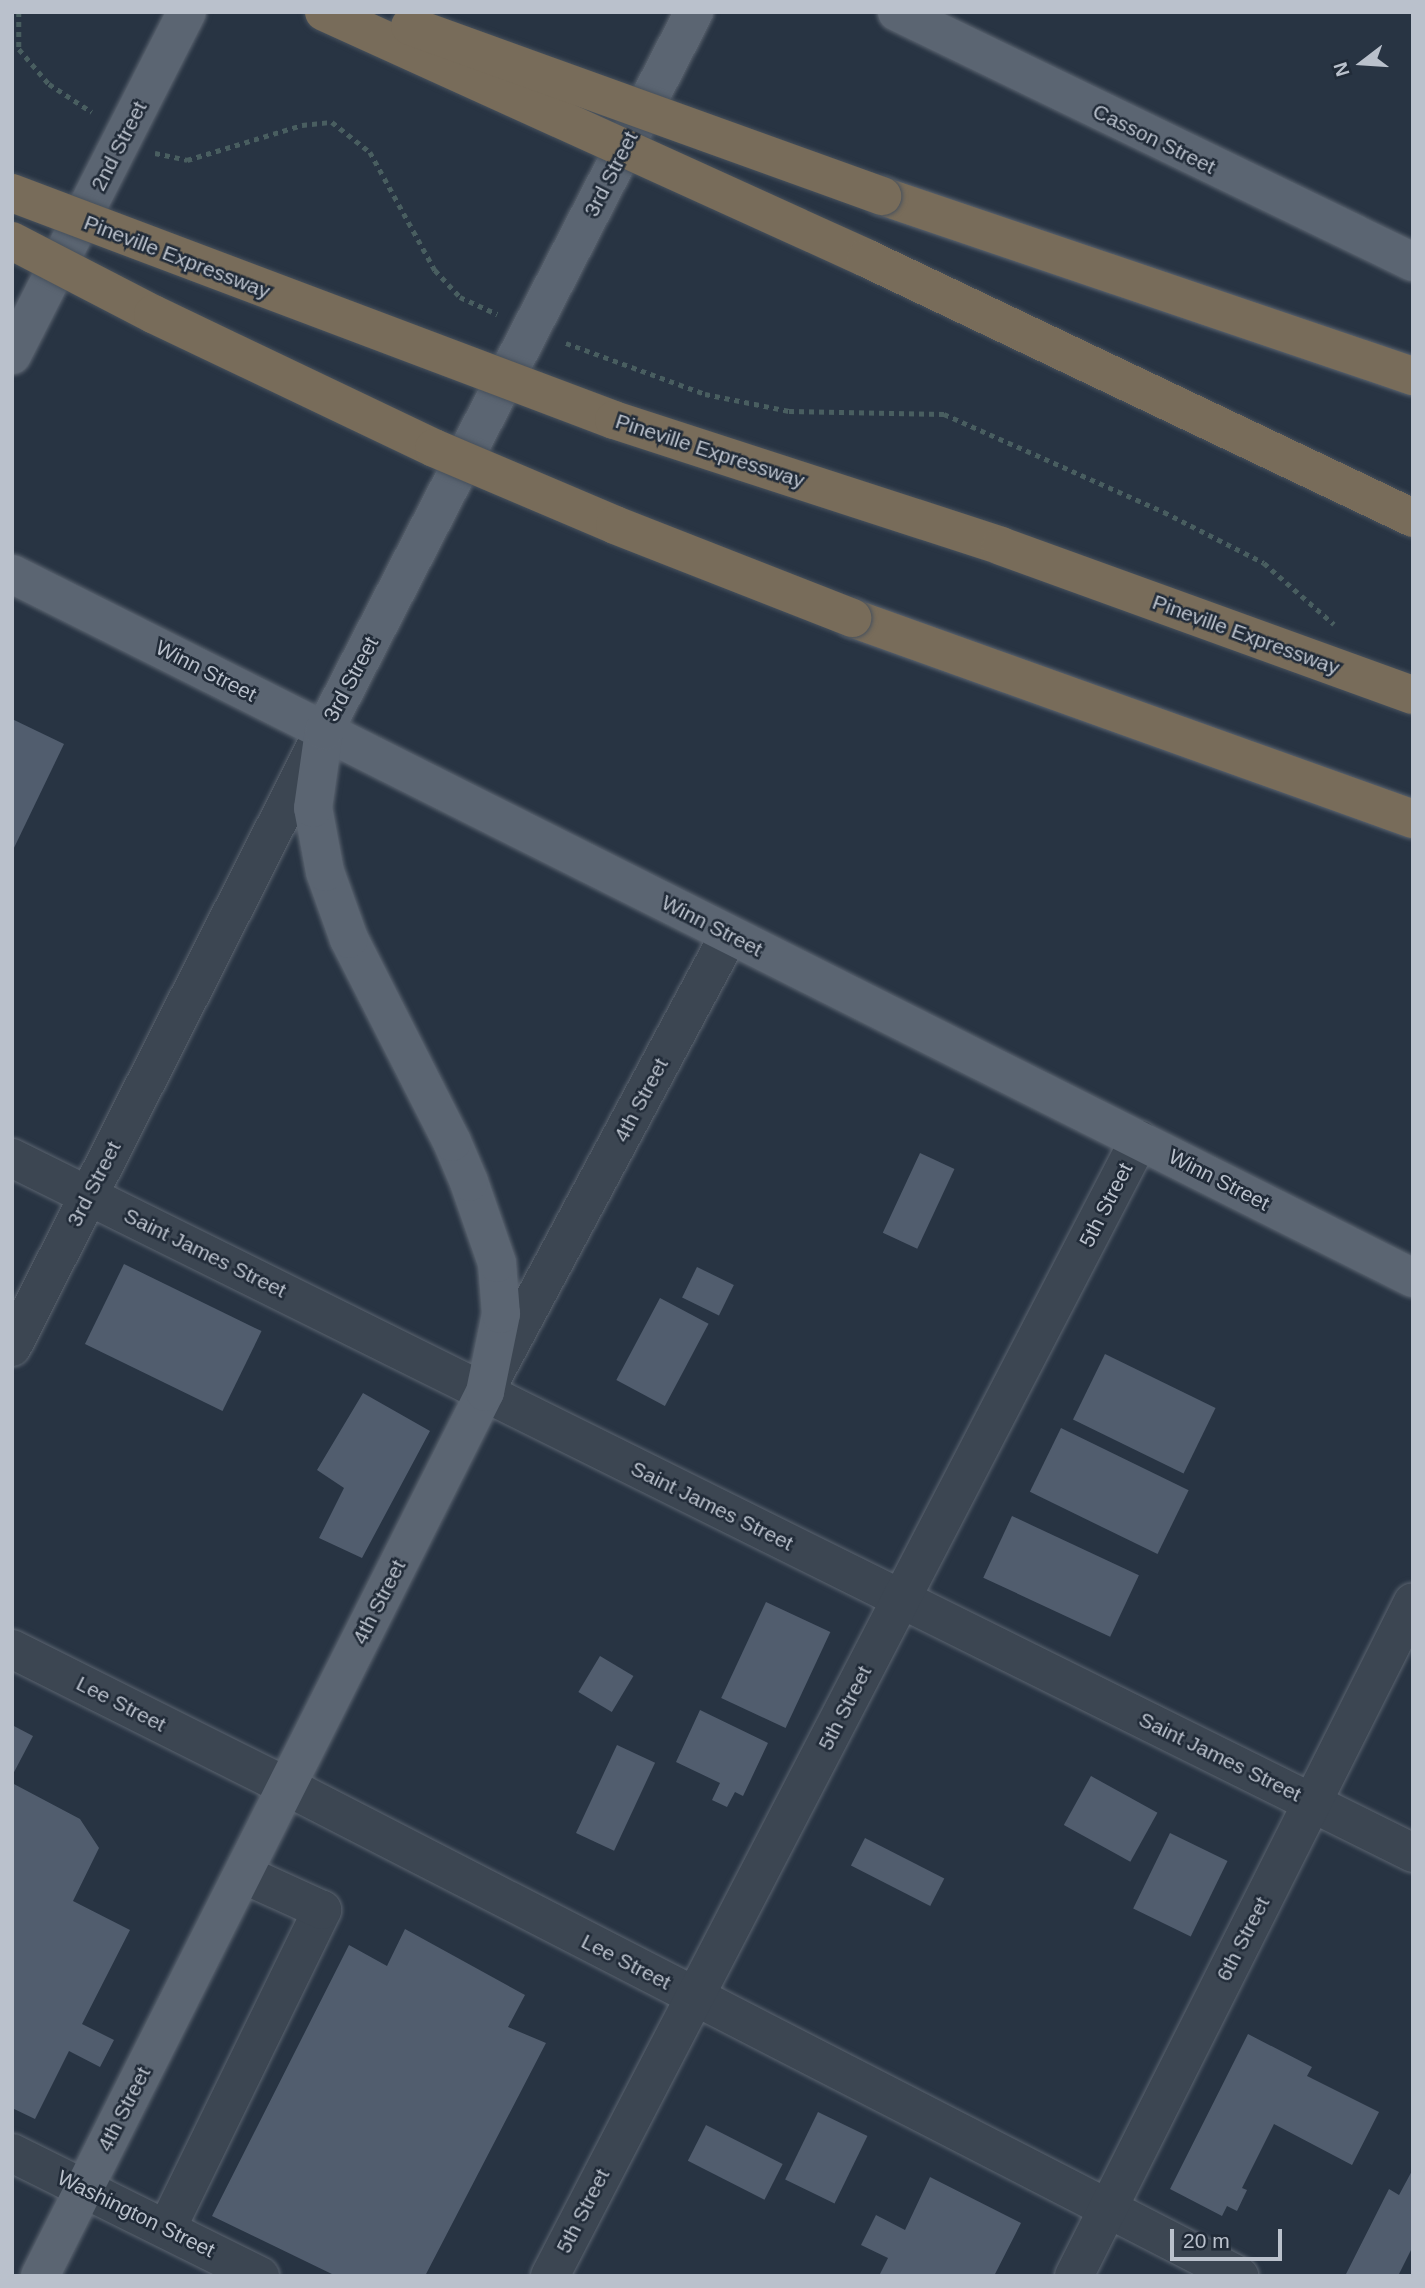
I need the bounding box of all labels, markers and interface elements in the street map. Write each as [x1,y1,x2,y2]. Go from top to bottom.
north arrow [1327,28,1397,98]
text: N [1329,60,1353,79]
street label: 2nd Street [86,97,152,195]
street label: Casson Street [1089,99,1219,179]
street label: 3rd Street [579,127,643,221]
street label: Pineville Expressway [80,210,274,304]
street label: Pineville Expressway [612,409,808,493]
street label: Pineville Expressway [1149,589,1343,681]
street label: 3rd Street [318,632,384,726]
street label: Winn Street [151,635,261,707]
street label: Winn Street [657,890,767,962]
street label: 4th Street [609,1054,673,1146]
street label: 3rd Street [62,1137,126,1231]
street label: Winn Street [1164,1144,1274,1216]
street label: 5th Street [1074,1159,1138,1251]
street label: Saint James Street [120,1203,290,1303]
street label: Saint James Street [627,1456,797,1556]
street label: 4th Street [347,1556,411,1648]
street label: 5th Street [813,1662,877,1754]
street label: Lee Street [72,1671,170,1737]
street label: Saint James Street [1135,1707,1305,1807]
street label: 6th Street [1211,1893,1275,1985]
street label: Lee Street [577,1929,675,1995]
street label: 4th Street [92,2063,156,2155]
street label: Washington Street [53,2165,219,2263]
street label: 5th Street [551,2165,615,2257]
scale bar [1173,2214,1285,2258]
text: 20 m [1183,2229,1230,2252]

